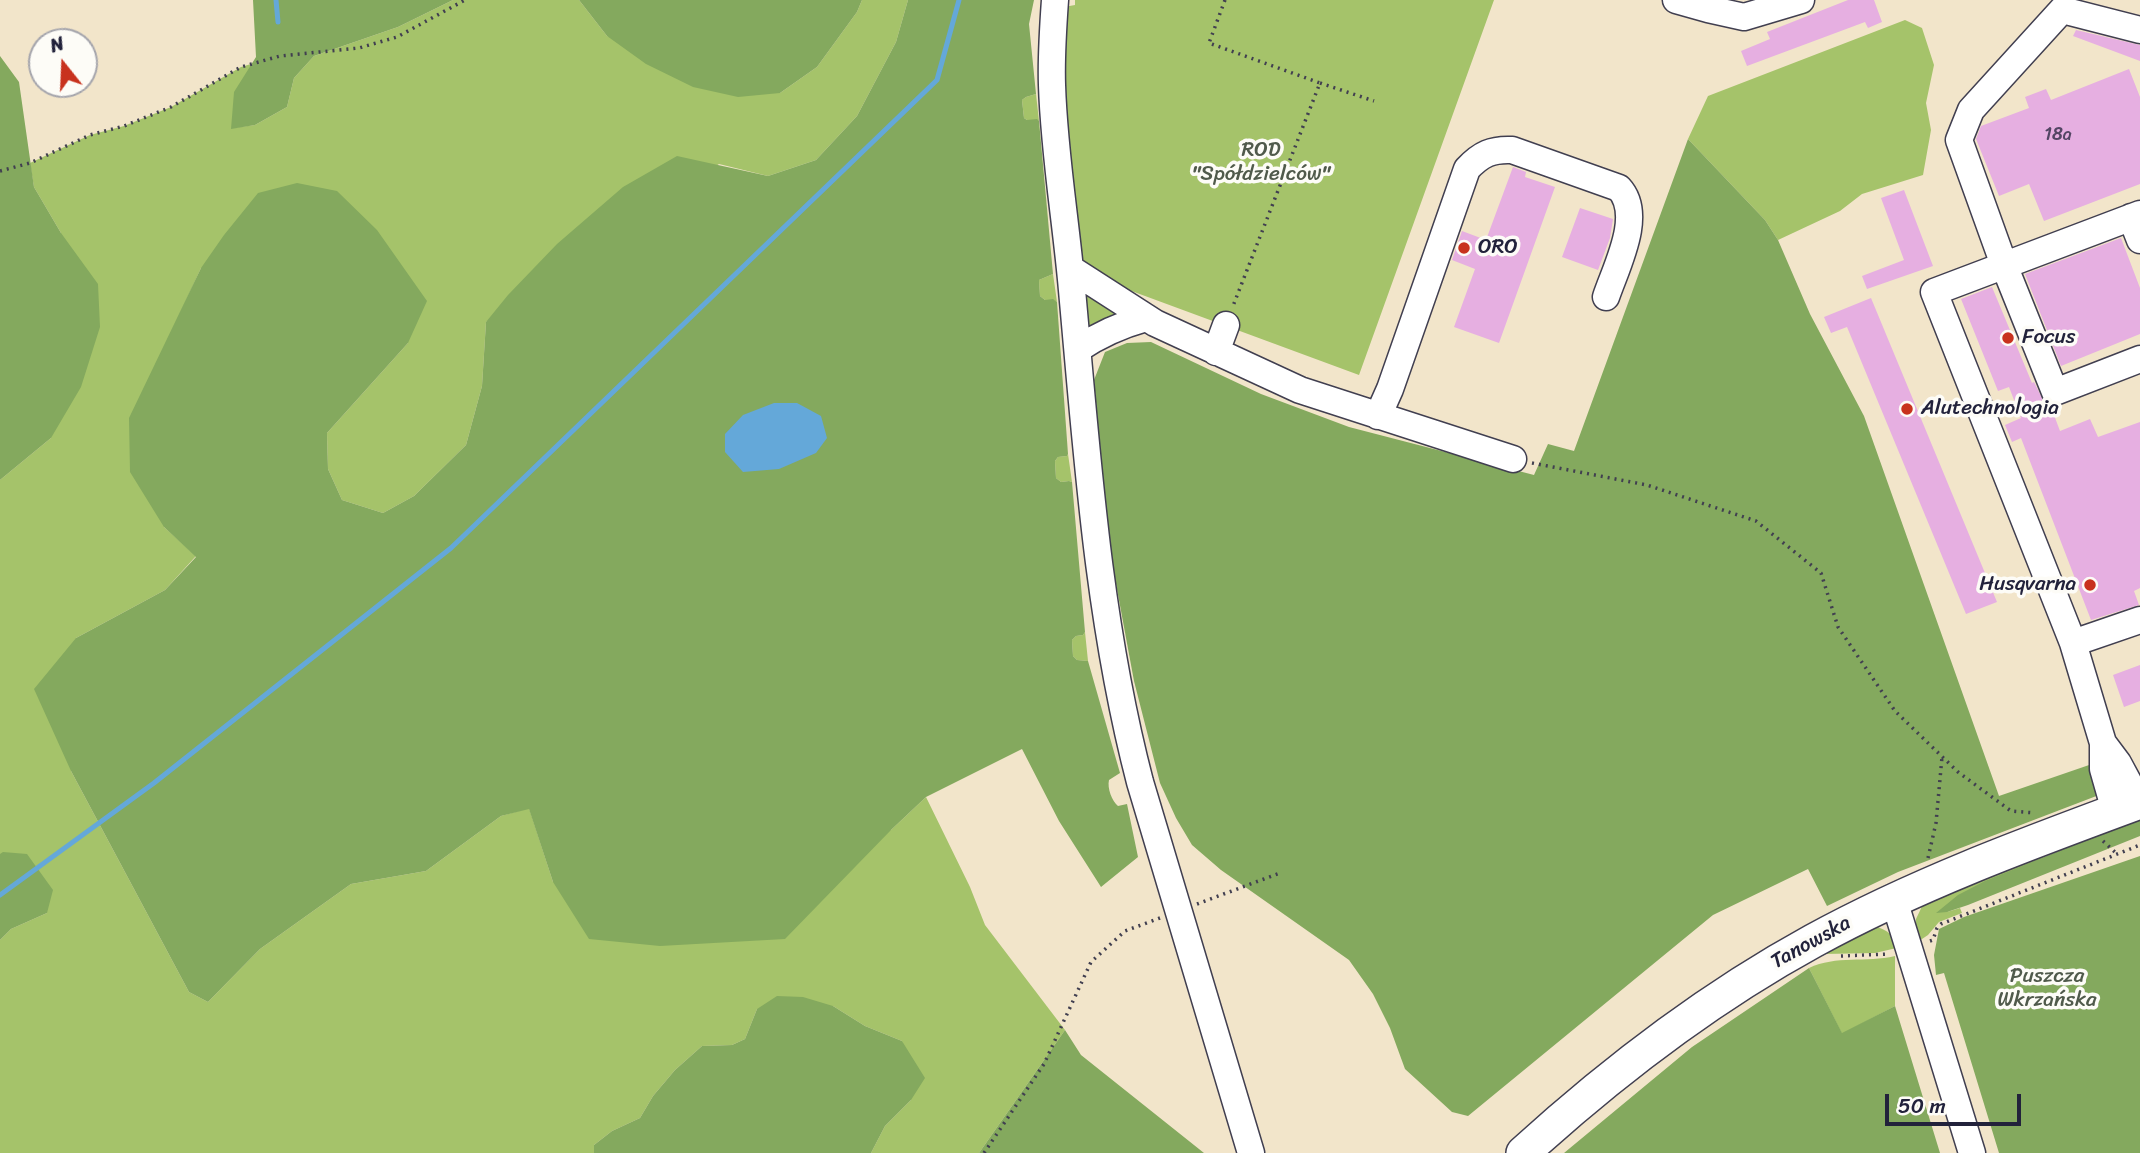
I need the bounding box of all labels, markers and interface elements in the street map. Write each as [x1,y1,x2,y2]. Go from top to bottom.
text: N [46,27,68,62]
north arrow [28,28,98,98]
house number: 18a [2044,124,2072,146]
park label: ROD "Spółdzielców" [1192,138,1330,188]
place label: ORO [1478,235,1518,261]
marker: ORO [1456,240,1472,256]
place label: Focus [2022,325,2076,351]
marker: Focus [2000,330,2016,346]
place label: Alutechnologia [1921,396,2059,422]
marker: Alutechnologia [1899,401,1915,417]
place label: Husqvarna [1979,572,2076,598]
marker: Husqvarna [2082,577,2098,593]
street label: Tanowska [1767,911,1855,975]
park label: Puszcza Wkrzańska [1997,964,2097,1014]
scale bar [1888,1080,2024,1124]
text: 50 m [1898,1087,1946,1125]

